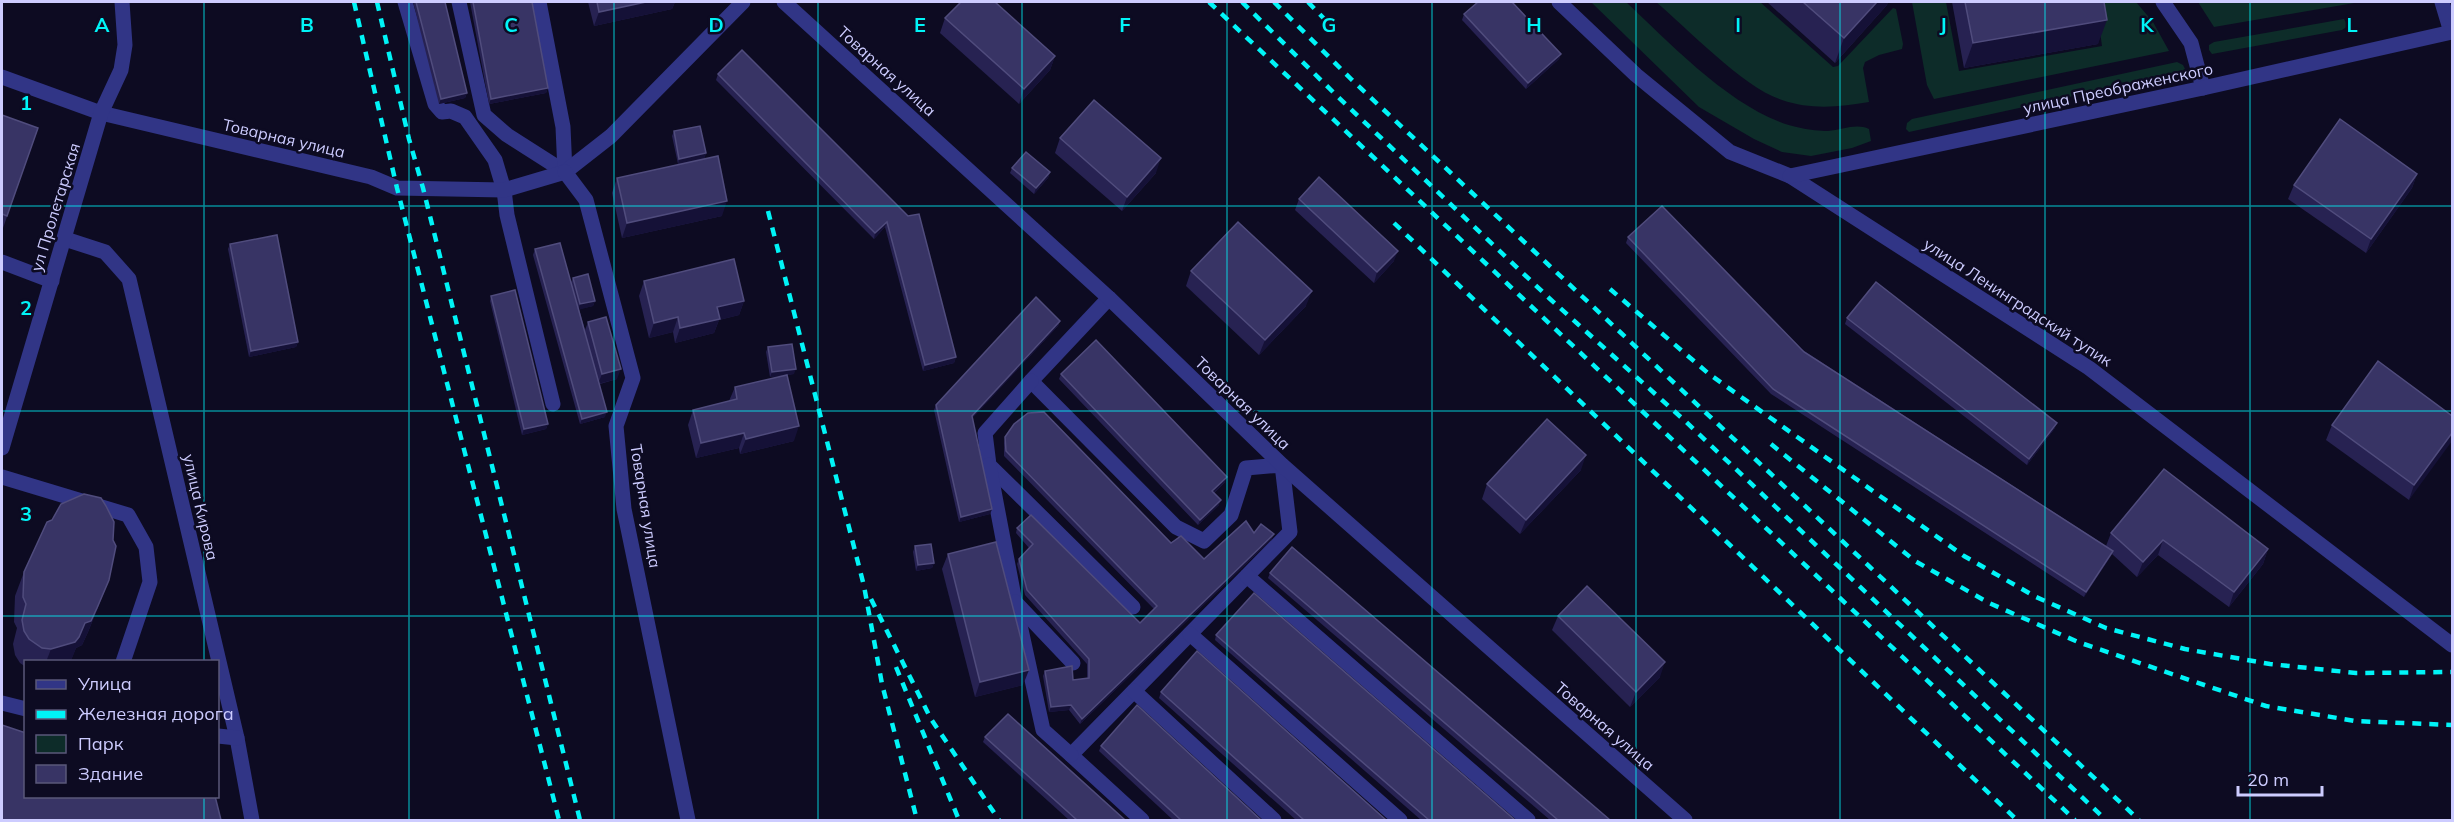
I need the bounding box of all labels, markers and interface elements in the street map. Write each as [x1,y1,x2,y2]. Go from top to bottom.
text: A [95,12,110,37]
text: B [300,12,314,37]
text: C [504,12,518,37]
text: D [708,12,724,37]
text: E [914,12,926,37]
text: F [1119,12,1131,37]
text: G [1322,12,1336,37]
text: H [1526,12,1542,37]
text: I [1735,12,1741,37]
text: J [1939,12,1947,37]
text: K [2140,12,2154,37]
text: L [2346,12,2358,37]
street label: Товарная улица [834,22,940,120]
street label: улица Преображенского [2021,58,2215,118]
text: 1 [20,90,32,115]
street label: Товарная улица [221,114,347,162]
street label: ул Пролетарская [26,140,84,274]
street label: улица Ленинградский тупик [1920,234,2116,371]
text: 2 [20,295,32,320]
street label: Товарная улица [1191,352,1295,454]
street label: Товарная улица [626,443,666,569]
street label: улица Кирова [179,452,223,562]
text: 3 [20,501,32,526]
legend [24,660,219,798]
text: Улица [77,672,132,695]
street label: Товарная улица [1551,677,1659,775]
text: Железная дорога [78,702,234,725]
text: Парк [78,732,124,755]
scale bar [2238,759,2322,797]
text: Здание [78,762,143,785]
text: 20 m [2247,768,2289,791]

